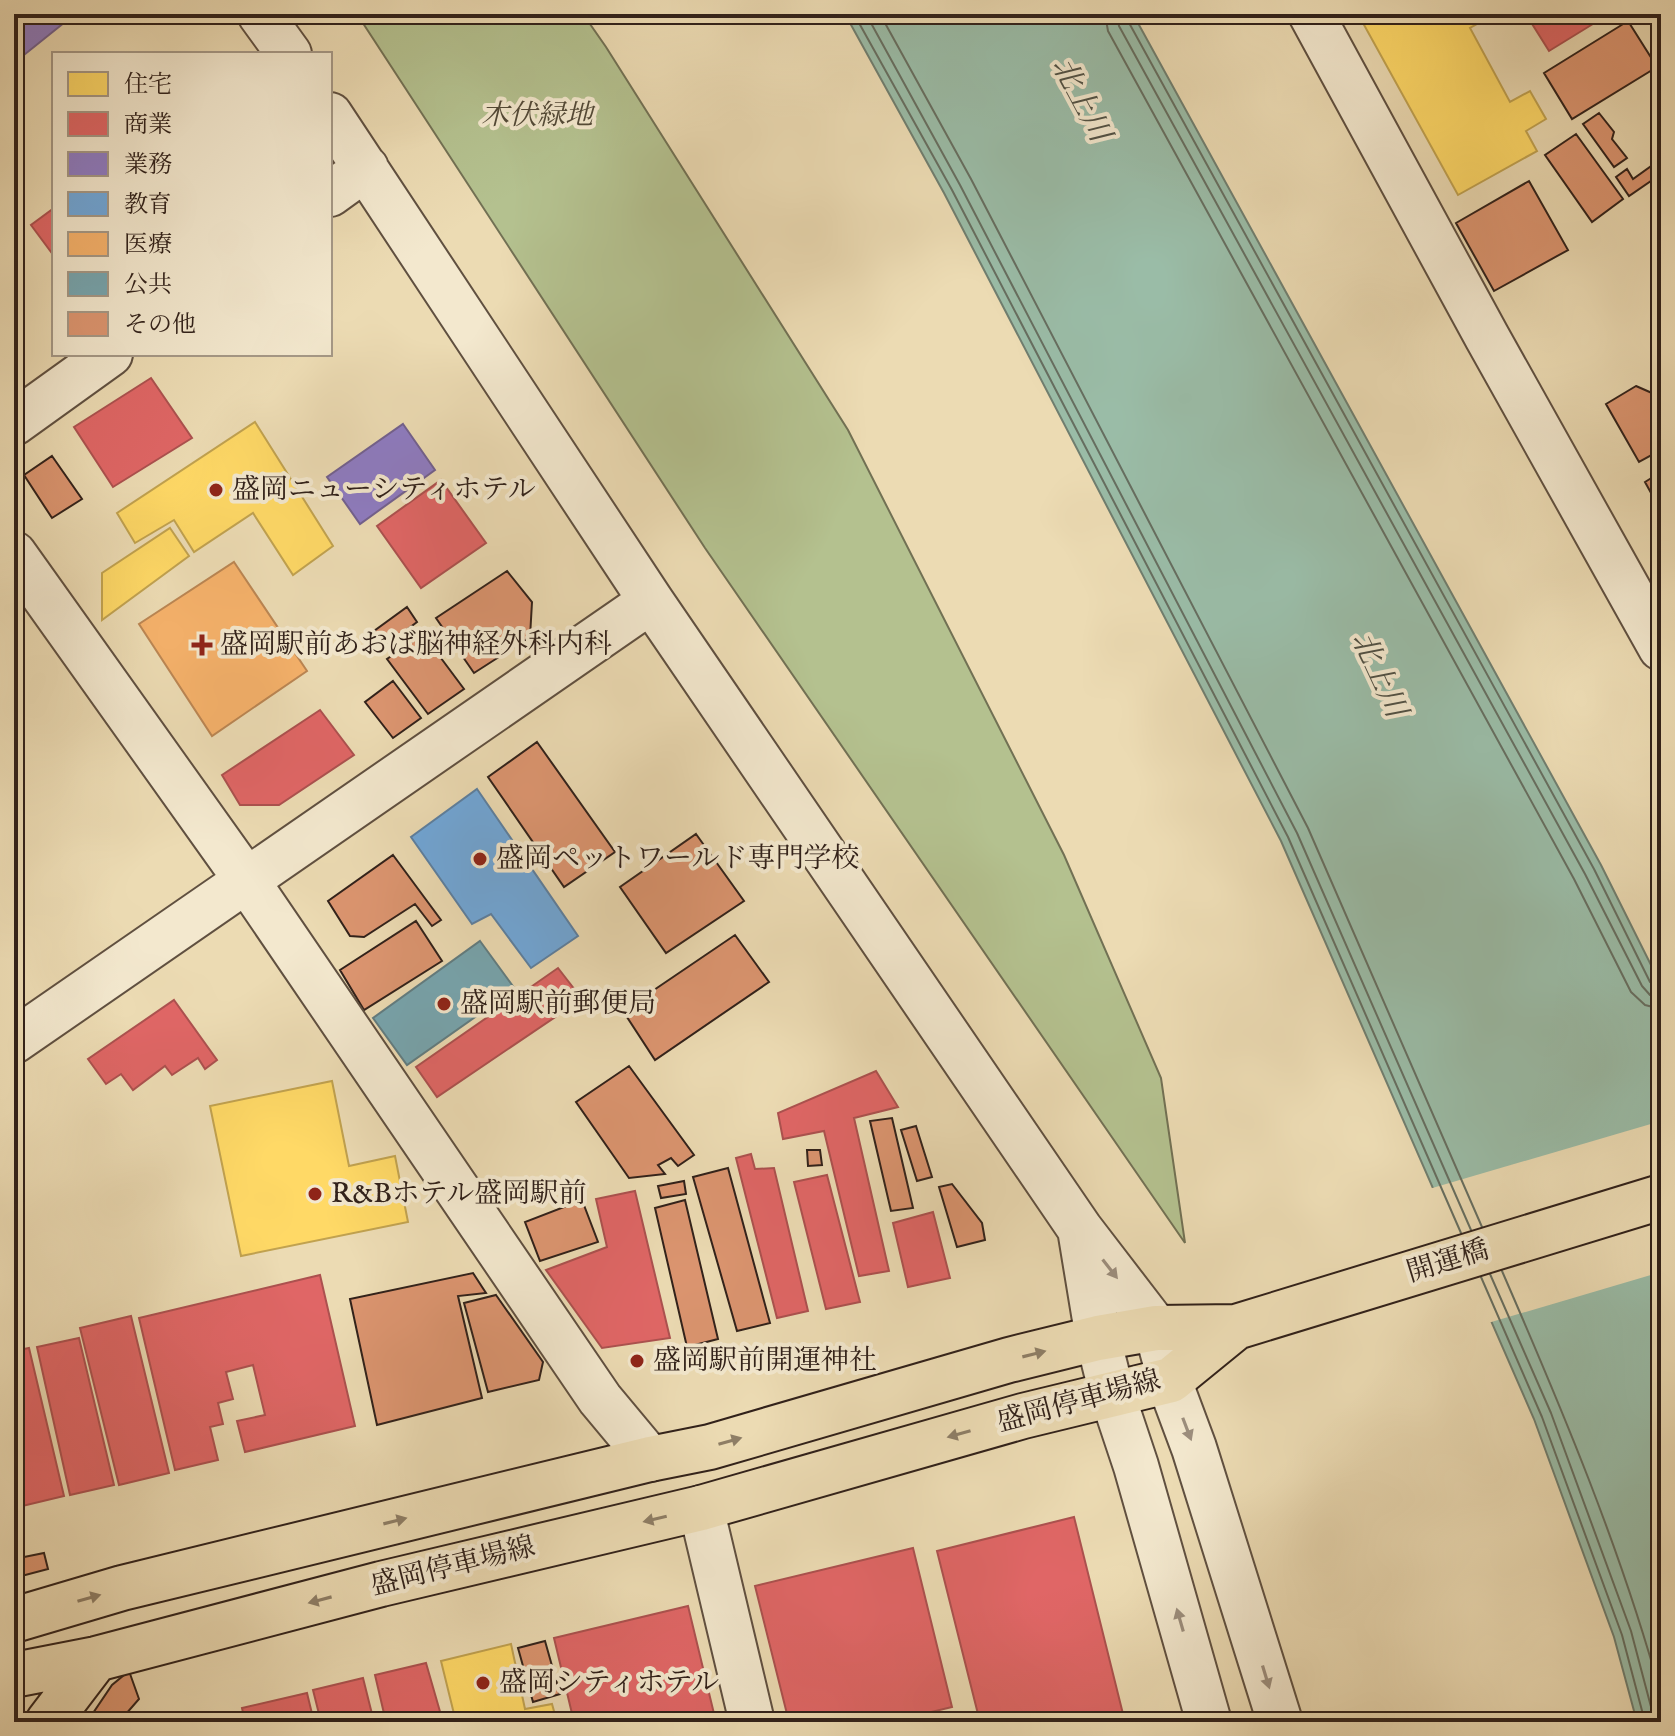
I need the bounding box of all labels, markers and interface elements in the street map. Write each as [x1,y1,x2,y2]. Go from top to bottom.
water label: 北上川 [1042,51,1119,151]
legend [52,52,332,356]
text: 住宅 [124,70,172,101]
park label: 木伏緑地 [481,99,596,134]
text: 商業 [124,110,172,141]
text: 業務 [124,150,172,181]
text: 教育 [124,190,172,221]
text: 医療 [124,230,172,261]
text: 公共 [124,270,172,301]
text: その他 [124,310,196,341]
place label: 盛岡ニューシティホテル [232,473,536,508]
marker: 盛岡ニューシティホテル [207,481,225,499]
water label: 北上川 [1342,626,1416,727]
place label: 盛岡駅前あおば脳神経外科内科 [220,628,612,663]
marker: 盛岡駅前あおば脳神経外科内科 [191,634,213,656]
place label: 盛岡ペットワールド専門学校 [496,842,859,877]
marker: 盛岡ペットワールド専門学校 [471,850,489,868]
place label: 盛岡駅前郵便局 [460,987,656,1022]
marker: 盛岡駅前郵便局 [435,995,453,1013]
place label: R&Bホテル盛岡駅前 [331,1177,586,1212]
marker: R&Bホテル盛岡駅前 [306,1185,324,1203]
street label: 開運橋 [1403,1233,1493,1291]
one-way arrow [1102,1259,1118,1279]
place label: 盛岡駅前開運神社 [653,1344,877,1379]
one-way arrow [1021,1347,1046,1360]
marker: 盛岡駅前開運神社 [628,1352,646,1370]
street label: 盛岡停車場線 [993,1363,1165,1441]
one-way arrow [1181,1417,1194,1441]
one-way arrow [946,1428,970,1441]
one-way arrow [718,1434,742,1447]
one-way arrow [642,1513,667,1525]
one-way arrow [383,1515,408,1527]
street label: 盛岡停車場線 [367,1530,539,1604]
one-way arrow [77,1591,101,1604]
one-way arrow [308,1594,332,1607]
one-way arrow [1173,1608,1186,1632]
one-way arrow [1260,1665,1273,1689]
place label: 盛岡シティホテル [499,1666,719,1701]
marker: 盛岡シティホテル [474,1674,492,1692]

